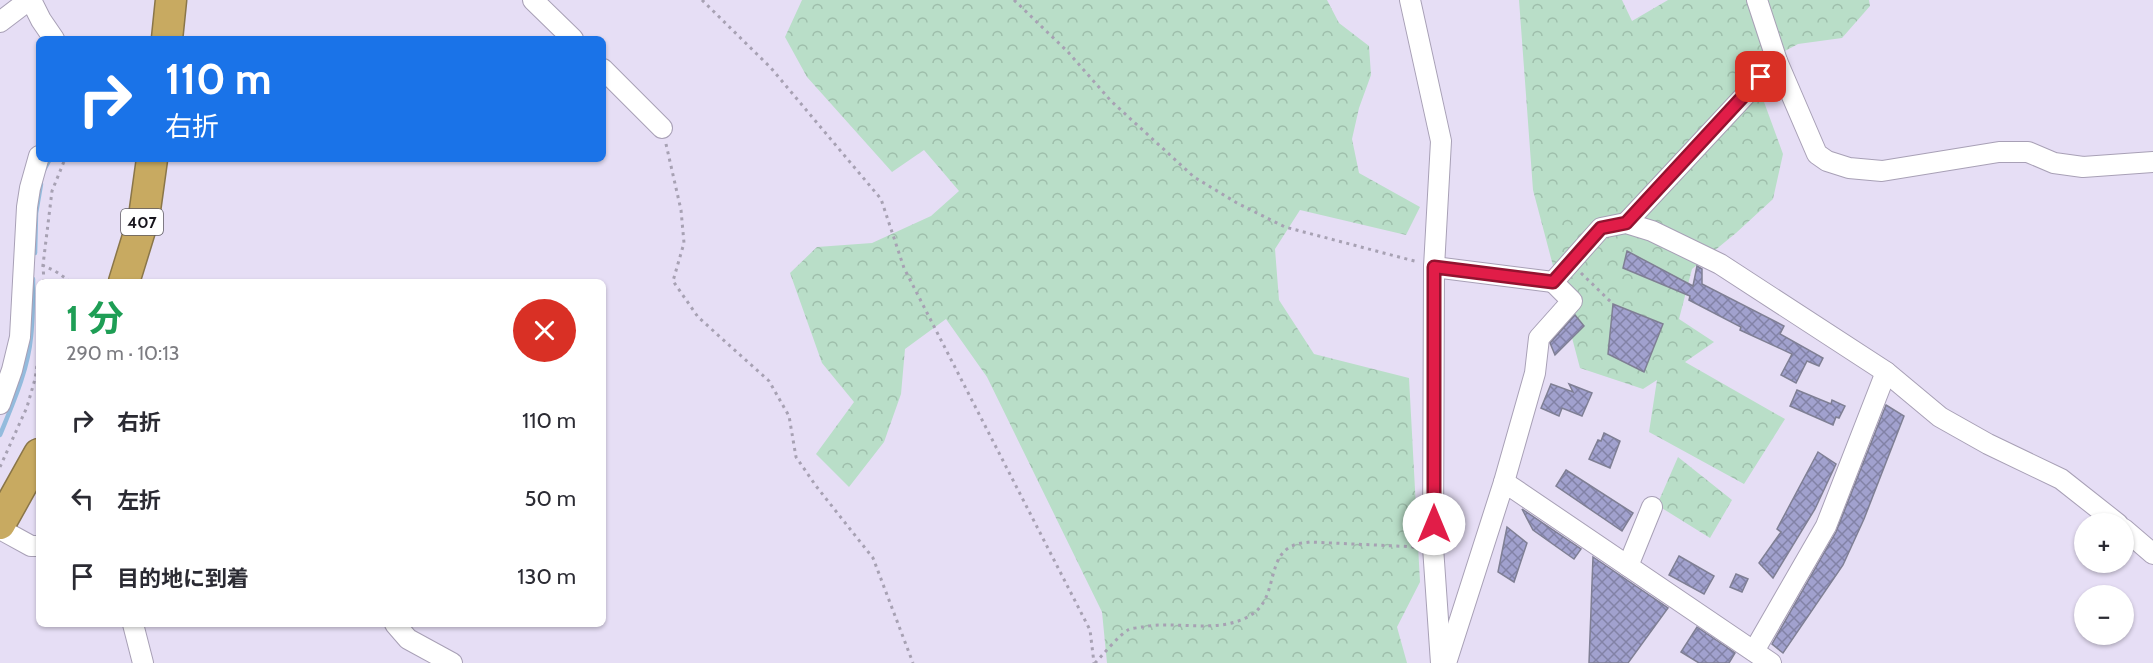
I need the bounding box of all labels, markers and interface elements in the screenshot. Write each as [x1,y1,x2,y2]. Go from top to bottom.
pin [1735,51,1786,102]
text: 110 m [165,53,272,105]
icon: right [66,60,144,138]
icon: arrive [1744,60,1777,93]
text: 右折 [165,110,219,143]
road number: 407 [121,209,163,235]
text: 1 分 [66,296,123,340]
button: close [513,299,576,362]
text: 290 m · 10:13 [66,341,180,365]
icon: right [66,404,99,437]
text: 110 m [522,407,576,434]
text: 右折 [117,409,161,436]
icon: left [66,482,99,515]
text: 50 m [524,485,576,512]
text: 左折 [117,487,161,514]
position arrow [1402,492,1466,556]
map controls [2074,513,2134,645]
button: + [2074,513,2134,573]
icon: arrive [66,560,99,593]
text: 130 m [517,563,576,590]
text: 目的地に到着 [117,565,249,592]
button: − [2074,585,2134,645]

